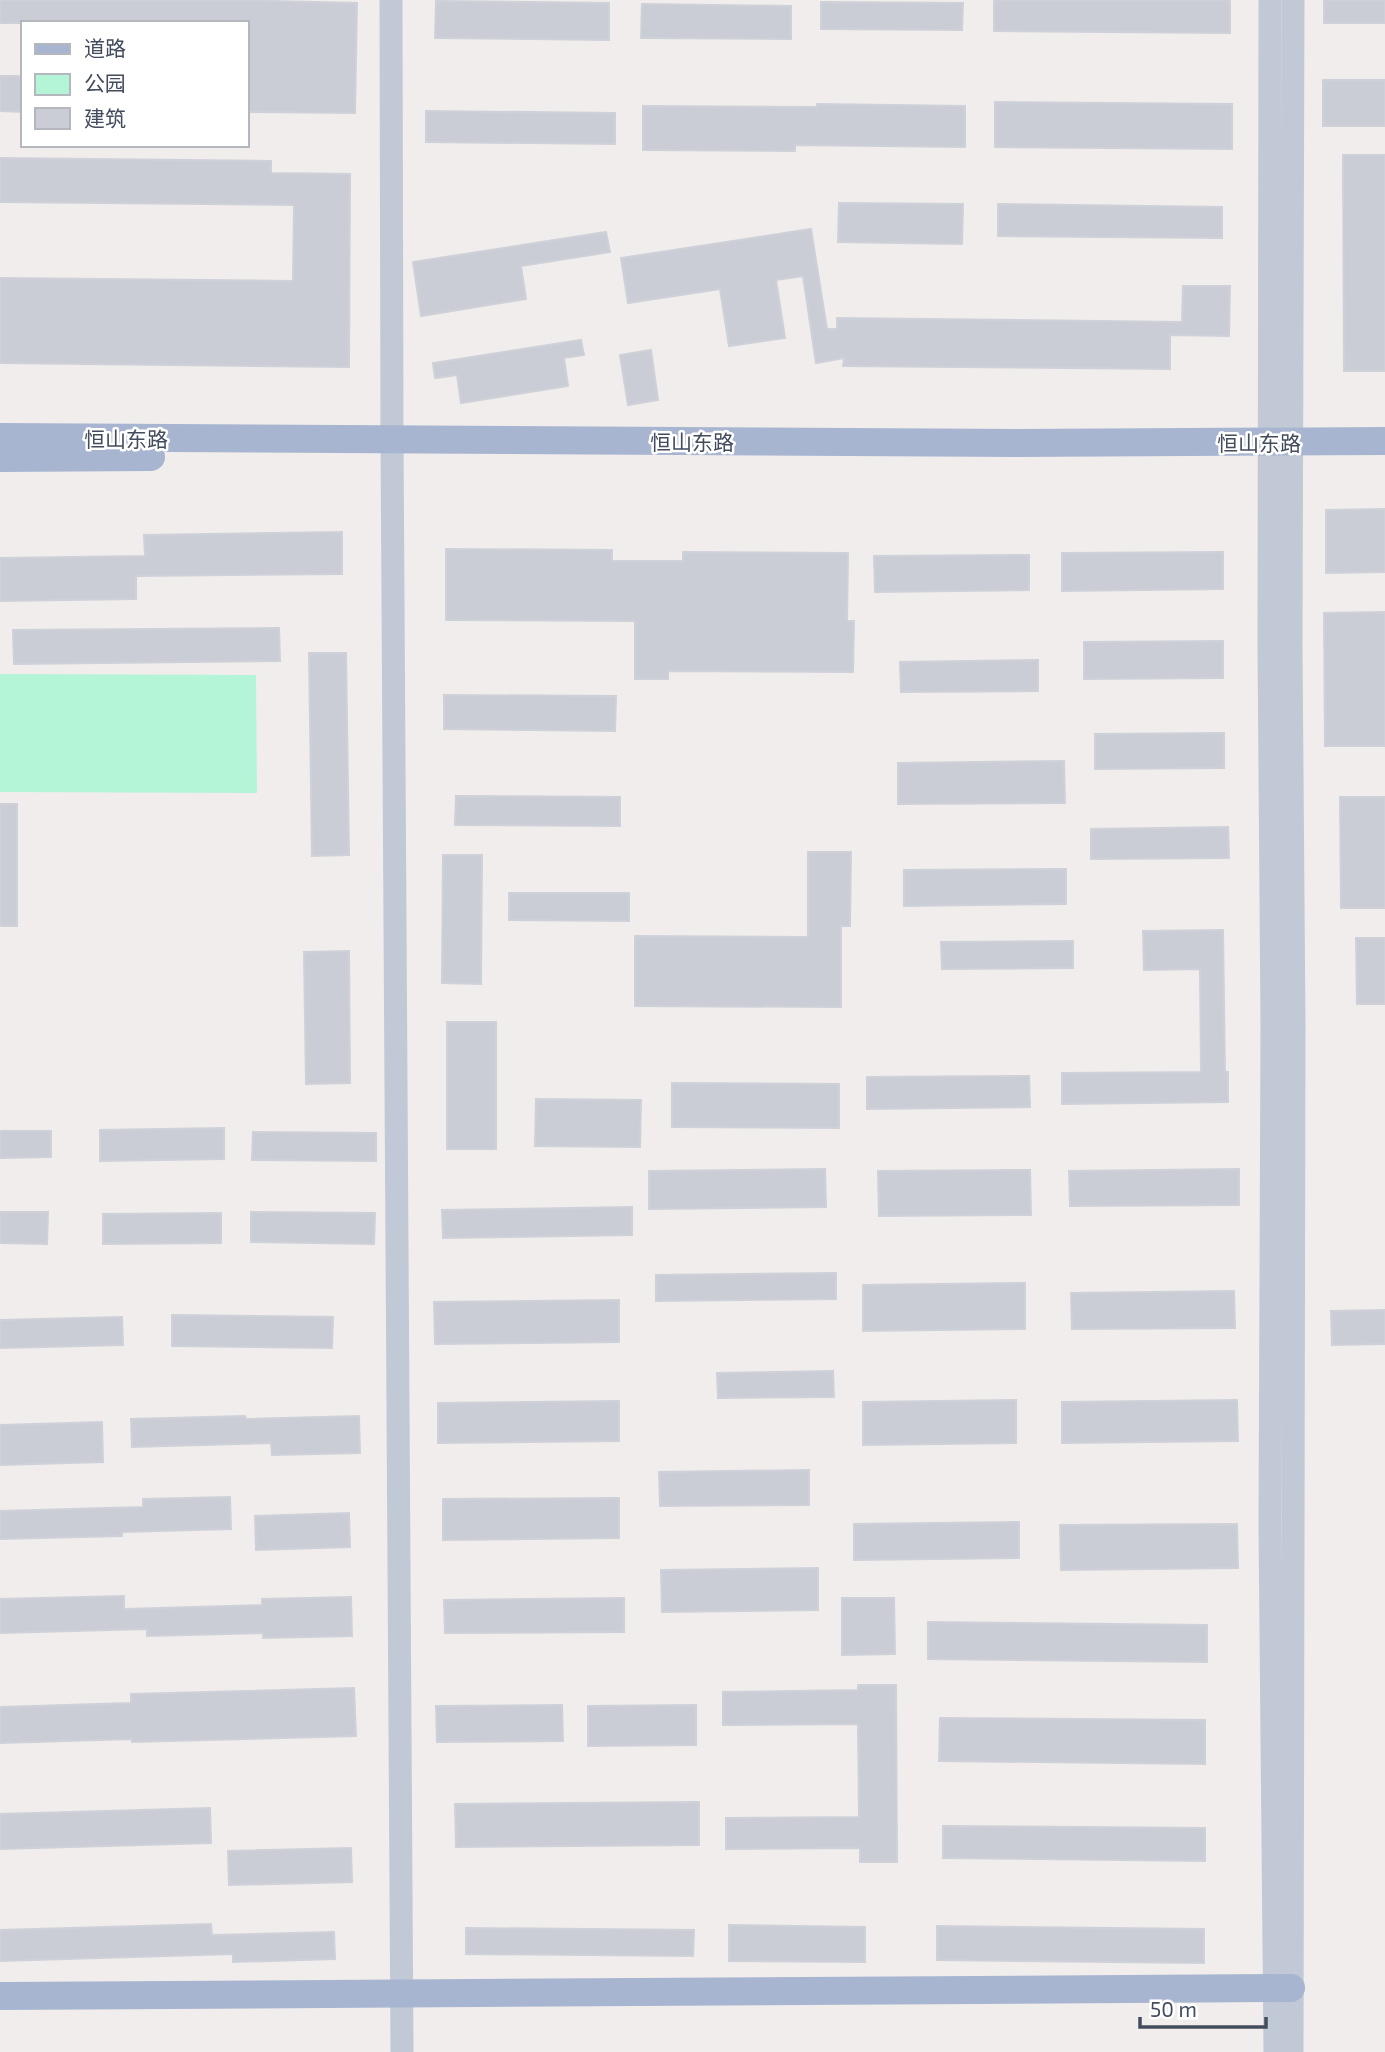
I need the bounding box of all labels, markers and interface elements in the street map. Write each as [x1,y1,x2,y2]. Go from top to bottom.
legend [21,21,248,147]
text: 道路 [84,35,126,60]
text: 公园 [84,70,126,95]
text: 建筑 [84,105,126,130]
street label: 恒山东路 [84,426,168,451]
street label: 恒山东路 [650,429,734,454]
street label: 恒山东路 [1217,430,1301,455]
scale bar [1140,1986,1266,2030]
text: 50 m [1150,1996,1197,2021]

